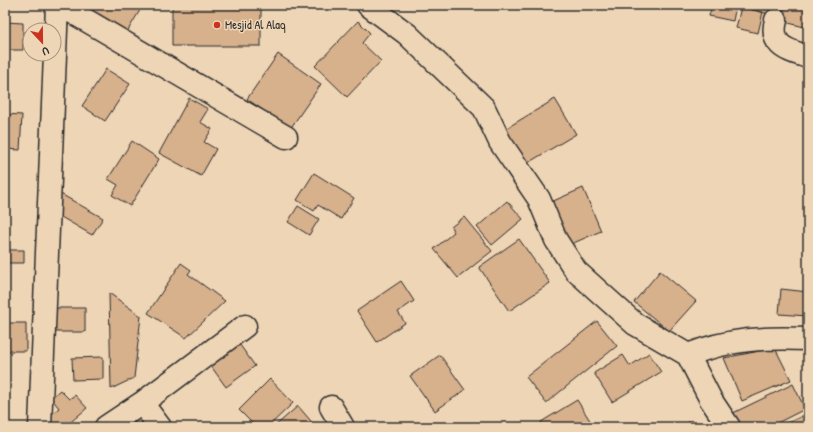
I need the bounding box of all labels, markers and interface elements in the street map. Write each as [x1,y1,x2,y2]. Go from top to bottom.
place label: Mesjid Al Alaq [225,16,286,33]
marker: Mesjid Al Alaq [212,20,222,30]
north arrow [22,22,62,62]
text: U [40,44,51,59]

